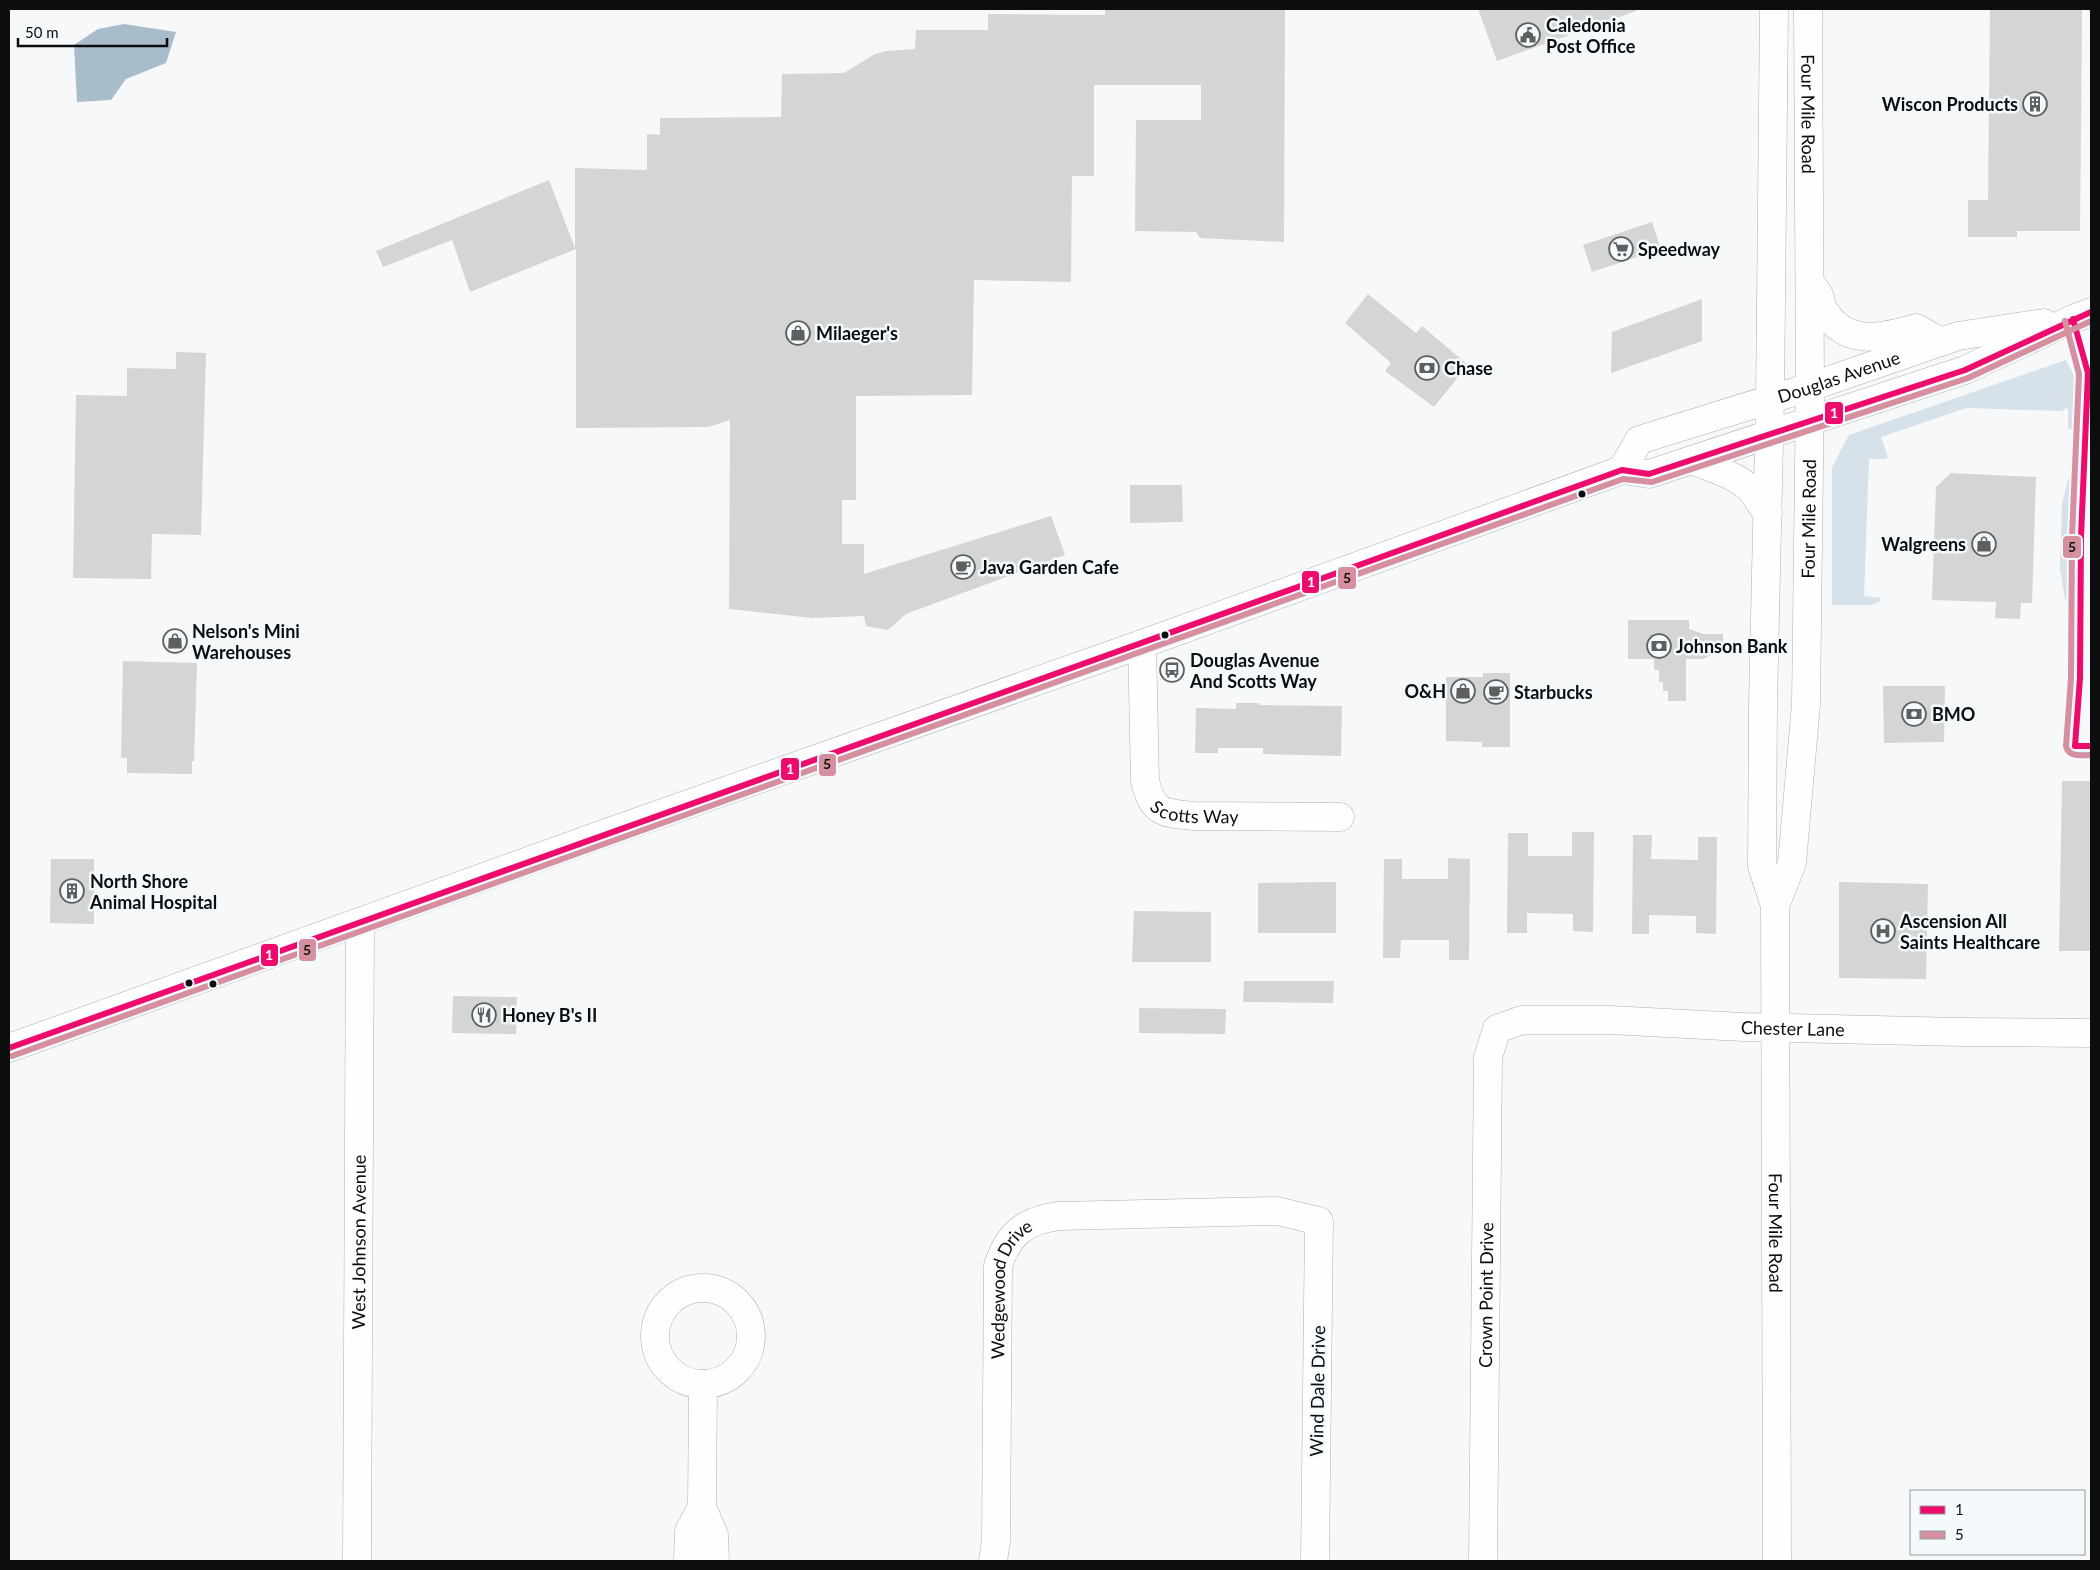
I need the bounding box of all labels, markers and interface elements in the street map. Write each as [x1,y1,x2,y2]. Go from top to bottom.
place label: Caledonia Post Office [1546,14,1636,57]
scale bar [18,15,166,47]
public building icon: Caledonia Post Office [1515,22,1541,48]
text: 50 m [25,23,59,41]
street label: Four Mile Road [1797,54,1820,174]
building icon: Wiscon Products [2022,91,2048,117]
place label: Wiscon Products [1882,93,2018,115]
supermarket icon: Speedway [1608,236,1634,262]
place label: Speedway [1638,238,1721,260]
shop icon: Milaeger's [785,320,811,346]
place label: Milaeger's [816,322,898,344]
street label: Douglas Avenue [1775,346,1903,407]
bank icon: Chase [1414,355,1440,381]
place label: Chase [1444,357,1493,379]
line badge: 1 [1824,401,1844,425]
text: 1 [1830,404,1838,421]
street label: Four Mile Road [1797,459,1820,579]
unlabelled marker [1577,489,1587,499]
shop icon: Walgreens [1971,531,1997,557]
place label: Walgreens [1881,533,1966,555]
line badge: 5 [2062,535,2082,559]
text: 5 [2068,538,2076,555]
cafe icon: Java Garden Cafe [950,554,976,580]
place label: Java Garden Cafe [980,556,1119,578]
line badge: 5 [1337,566,1357,590]
text: 5 [1343,569,1351,586]
line badge: 1 [1301,570,1320,594]
text: 1 [1307,573,1315,590]
place label: Nelson's Mini Warehouses [192,620,300,663]
shop icon: Nelson's Mini Warehouses [162,628,188,654]
unlabelled marker [1160,630,1170,640]
bank icon: Johnson Bank [1646,633,1672,659]
place label: Johnson Bank [1676,635,1788,657]
place label: Douglas Avenue And Scotts Way [1189,649,1320,692]
bus stop icon: Douglas Avenue And Scotts Way [1159,657,1185,683]
shop icon: O&H [1450,678,1476,704]
cafe icon: Starbucks [1483,679,1509,705]
place label: O&H [1405,680,1446,702]
place label: Starbucks [1514,681,1593,703]
bank icon: BMO [1901,701,1927,727]
place label: BMO [1932,703,1975,725]
line badge: 5 [818,753,837,777]
text: 5 [823,755,831,772]
line badge: 1 [780,757,800,781]
text: 1 [786,760,794,777]
street label: Scotts Way [1146,795,1239,827]
place label: North Shore Animal Hospital [89,870,217,913]
building icon: North Shore Animal Hospital [59,878,85,904]
place label: Ascension All Saints Healthcare [1899,910,2040,953]
hospital icon: Ascension All Saints Healthcare [1870,918,1896,944]
line badge: 5 [298,938,317,962]
text: 5 [303,941,311,958]
line badge: 1 [260,943,279,967]
text: 1 [265,946,273,963]
unlabelled marker [184,978,194,988]
unlabelled marker [208,979,218,989]
restaurant icon: Honey B's II [471,1002,497,1028]
place label: Honey B's II [502,1004,597,1026]
street label: Chester Lane [1741,1016,1845,1040]
street label: West Johnson Avenue [347,1155,370,1329]
street label: Four Mile Road [1765,1173,1787,1293]
street label: Wedgewood Drive [986,1214,1036,1359]
street label: Crown Point Drive [1474,1222,1497,1368]
street label: Wind Dale Drive [1305,1325,1329,1457]
legend [1910,1490,2085,1555]
text: 1 [1955,1500,1964,1518]
text: 5 [1955,1525,1964,1543]

